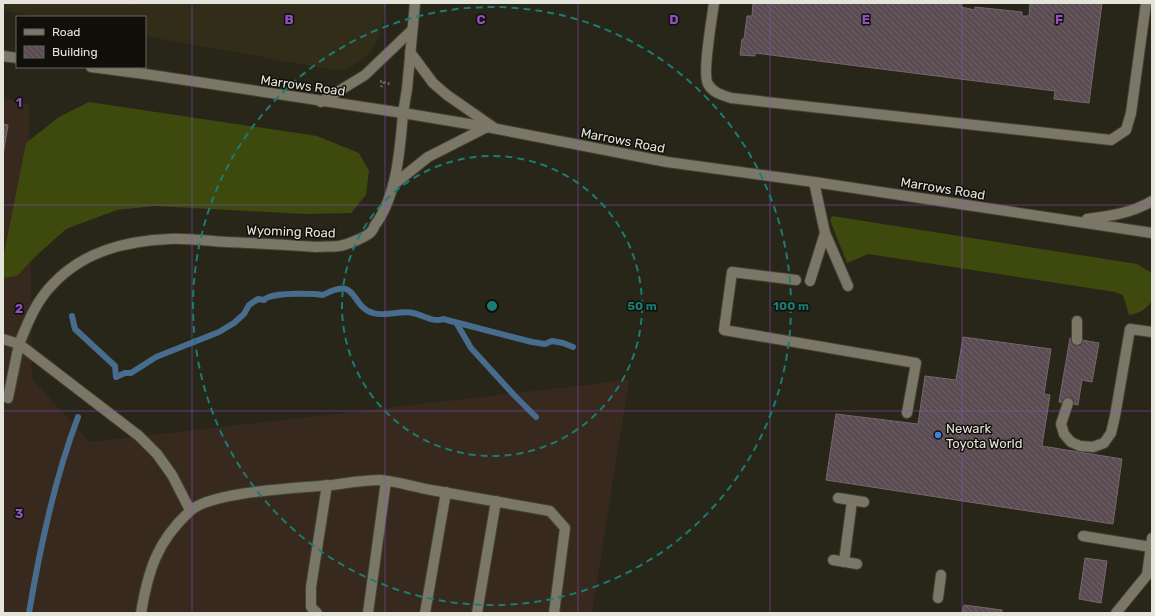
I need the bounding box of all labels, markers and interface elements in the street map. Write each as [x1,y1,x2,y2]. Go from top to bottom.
text: B [284,12,294,27]
text: C [476,12,486,27]
text: D [669,12,679,27]
text: E [862,12,870,27]
text: F [1055,12,1063,27]
legend [16,16,146,68]
text: Road [52,25,80,39]
text: Building [52,45,98,59]
street label: Marrows Road [260,72,346,99]
text: 1 [16,95,22,110]
street label: Marrows Road [580,125,666,156]
street label: Marrows Road [900,174,986,203]
street label: Wyoming Road [246,222,336,242]
centre of rings [485,299,499,313]
text: 50 m [627,299,657,313]
text: 100 m [773,299,809,313]
text: 2 [15,301,23,316]
place label: Newark Toyota World [946,421,1023,451]
marker: Newark Toyota World [933,430,943,440]
text: 3 [15,506,24,521]

